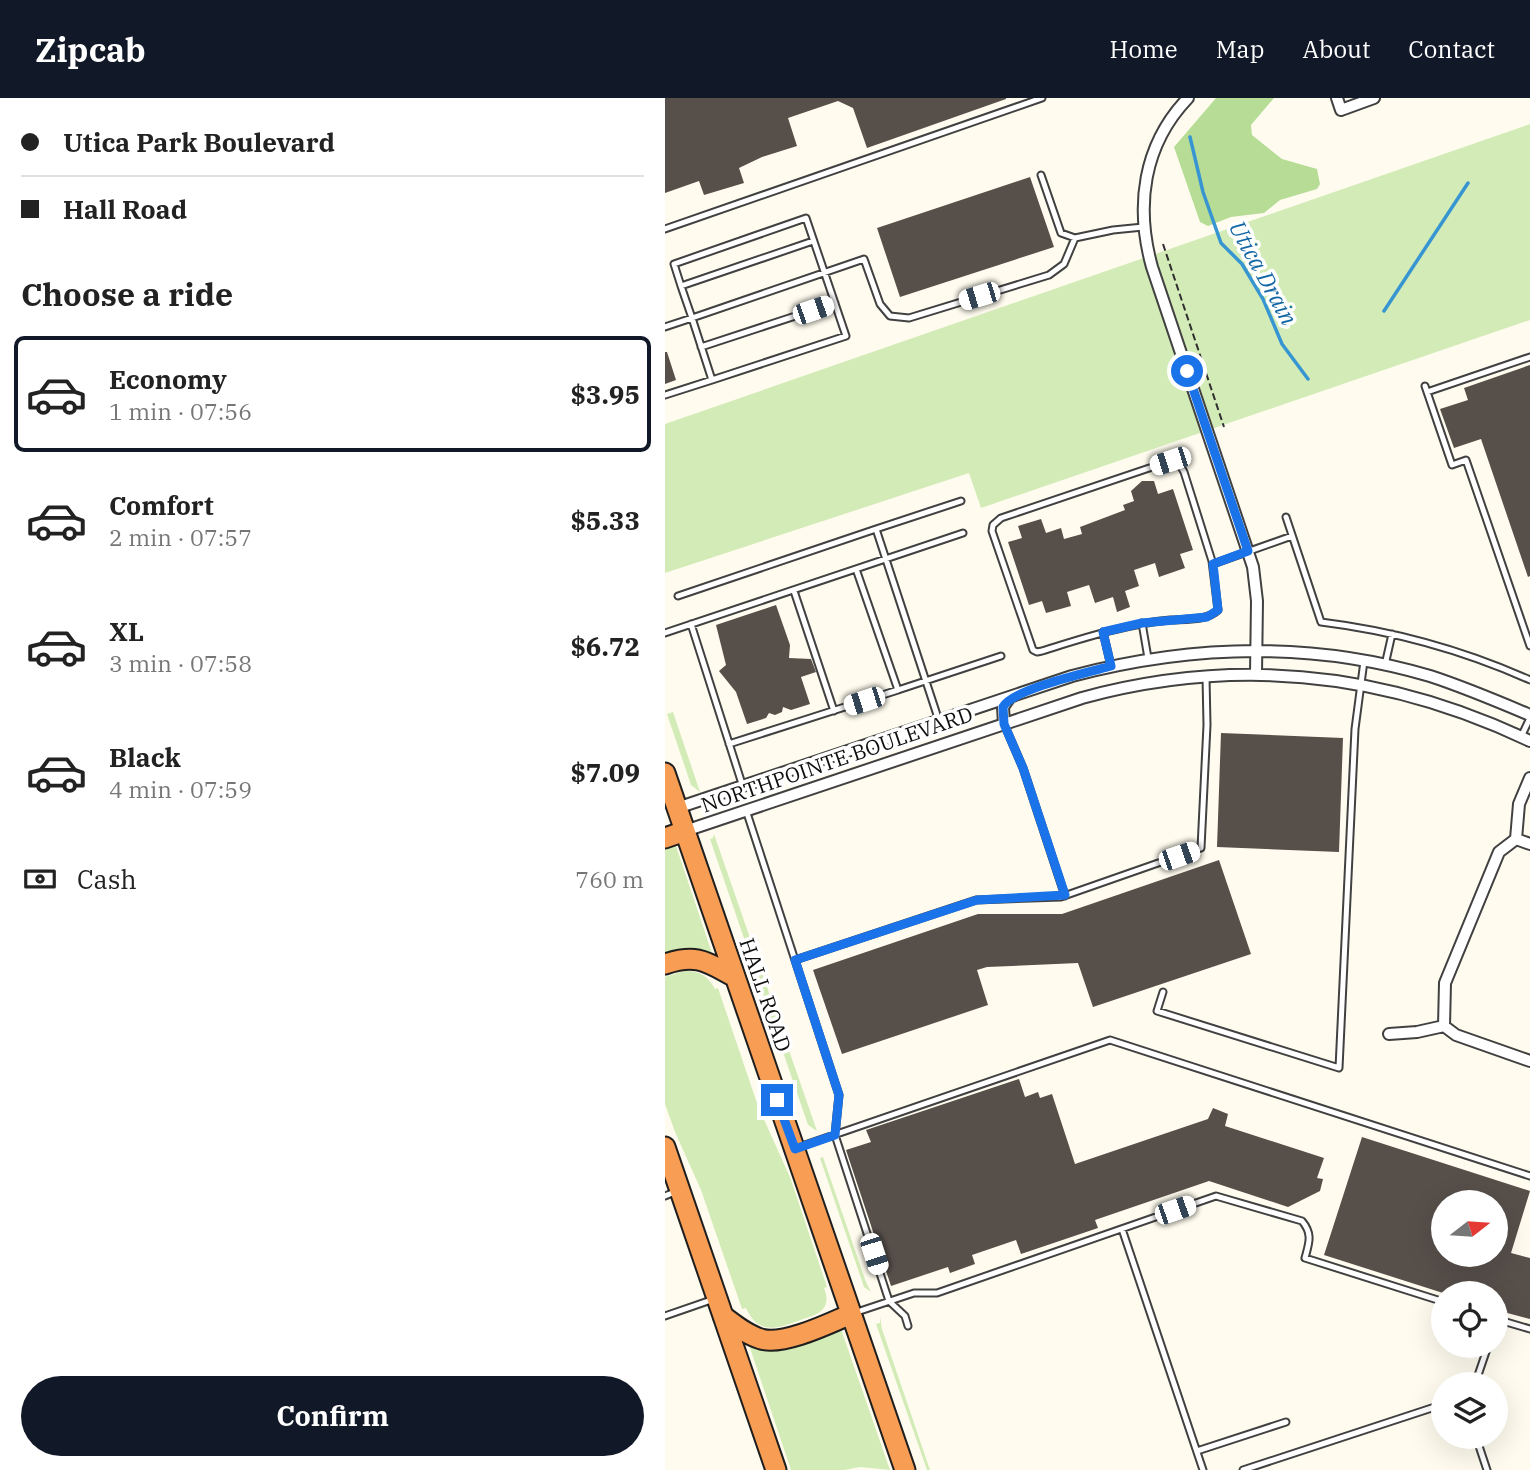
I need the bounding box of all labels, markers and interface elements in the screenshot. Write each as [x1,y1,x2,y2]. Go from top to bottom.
text: Zipcab [35,28,146,71]
text: Home [1110,33,1178,65]
text: Map [1216,33,1264,65]
text: About [1302,33,1370,65]
text: Contact [1408,33,1495,65]
text: Utica Park Boulevard [63,125,335,159]
text: Hall Road [63,192,187,226]
water label: Utica Drain [1223,215,1305,330]
text: Choose a ride [21,273,233,315]
car [956,280,1003,312]
car [790,293,837,327]
route start [1171,355,1203,387]
text: Economy [109,362,227,396]
icon: car [25,363,88,426]
text: $3.95 [570,377,640,411]
text: 1 min · 07:56 [109,396,252,426]
car [1147,445,1194,477]
text: Comfort [109,488,214,522]
icon: car [25,489,88,552]
text: $5.33 [570,503,640,537]
text: 2 min · 07:57 [109,522,252,552]
text: XL [109,614,144,648]
icon: car [25,615,88,678]
text: $6.72 [570,629,640,663]
text: 3 min · 07:58 [109,648,252,678]
car [841,685,888,717]
street label: NORTHPOINTE BOULEVARD [697,699,976,819]
text: Black [109,740,181,774]
icon: car [25,741,88,804]
text: $7.09 [570,755,640,789]
text: 4 min · 07:59 [109,774,252,804]
car [1156,839,1203,873]
icon: cash [21,860,59,898]
text: Cash [77,862,137,896]
text: 760 m [575,864,644,894]
street label: HALL ROAD [733,934,798,1055]
route end [761,1084,793,1116]
north arrow [1431,1190,1509,1267]
map controls [1431,1190,1508,1449]
car [1152,1193,1199,1227]
car [858,1231,891,1277]
button: locate [1431,1281,1508,1358]
button: layers [1431,1372,1508,1449]
button: Confirm [21,1376,644,1456]

